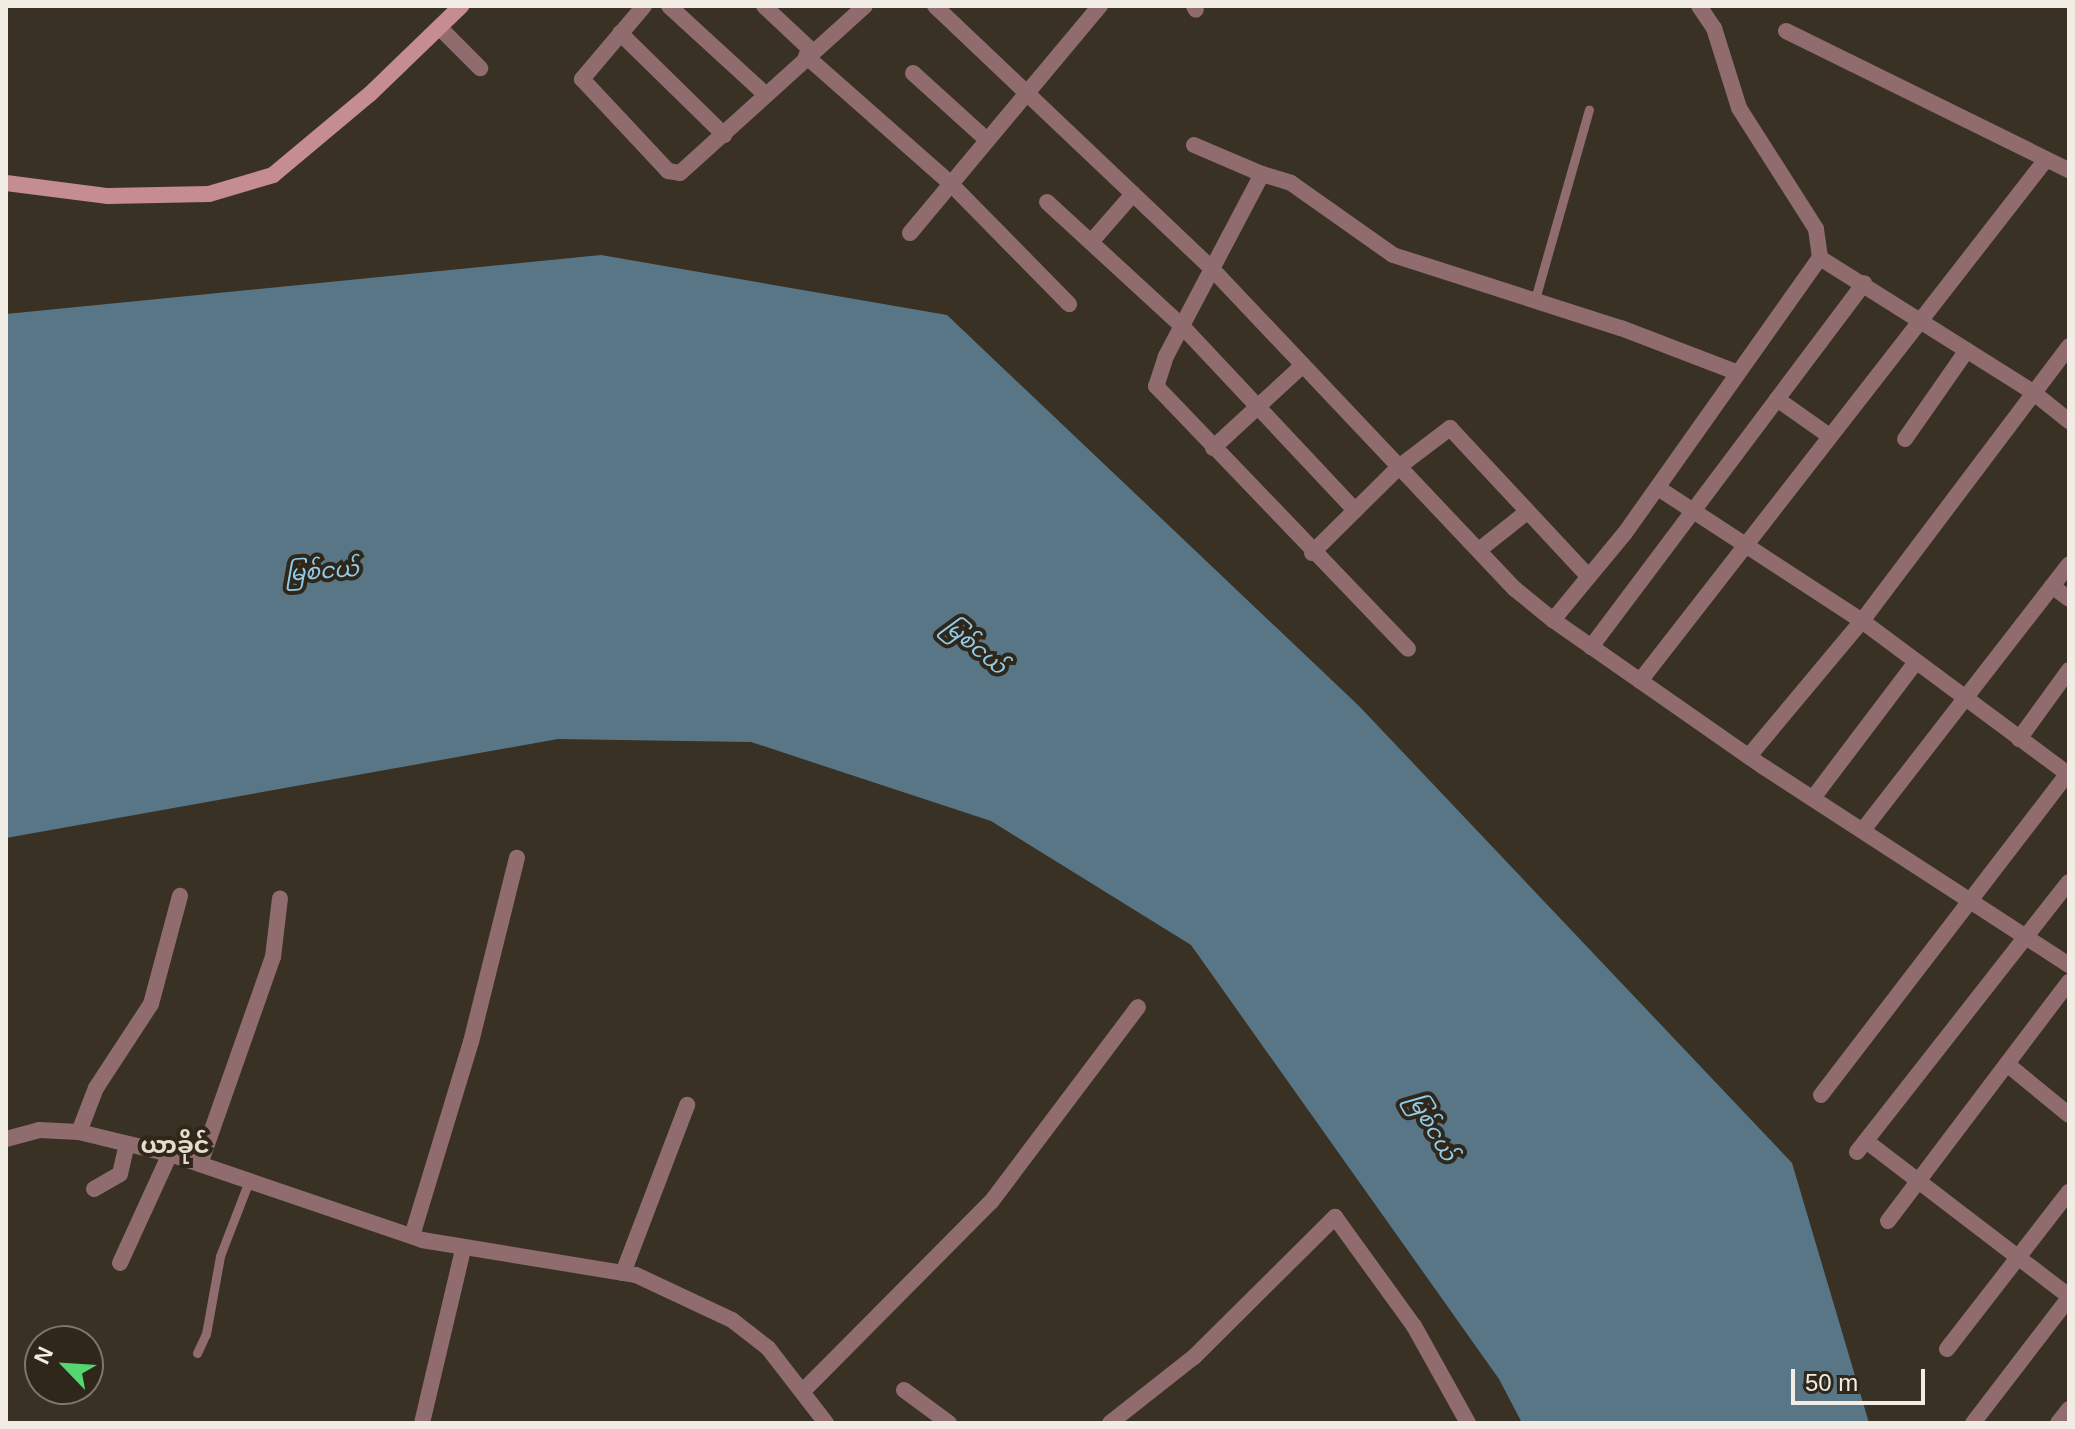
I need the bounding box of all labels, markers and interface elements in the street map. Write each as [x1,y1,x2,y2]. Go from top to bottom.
water label: မြစ်ငယ် [284,555,360,587]
water label: မြစ်ငယ် [938,612,1012,680]
water label: မြစ်ငယ် [1402,1088,1462,1166]
district label: ယာခိုင် [140,1131,210,1159]
north arrow [24,1325,104,1405]
text: N [29,1343,58,1368]
scale bar [1795,1353,1929,1403]
text: 50 m [1805,1369,1858,1396]

